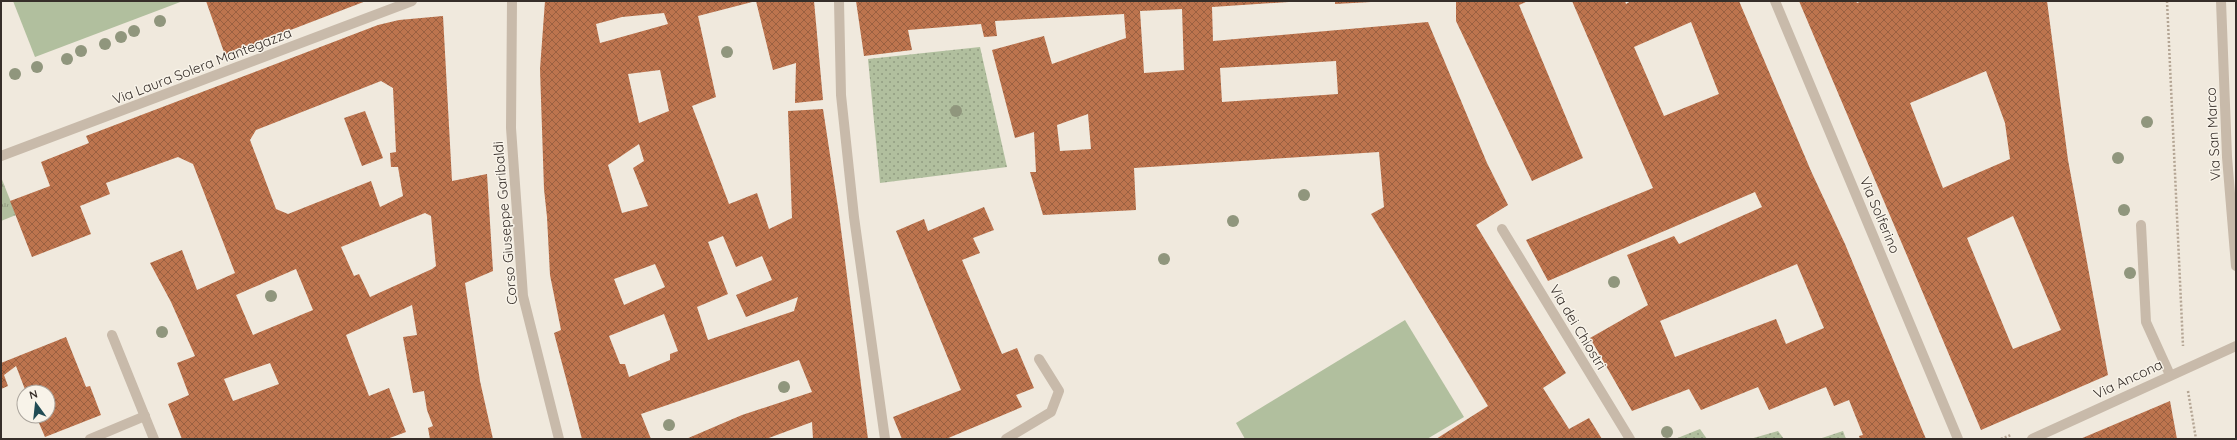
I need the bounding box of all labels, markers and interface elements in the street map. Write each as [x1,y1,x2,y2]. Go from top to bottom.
street label: Via Laura Solera Mantegazza [110,23,294,109]
street label: Via San Marco [2202,87,2224,181]
street label: Corso Giuseppe Garibaldi [489,141,521,305]
street label: Via Solferino [1856,174,1904,256]
street label: Via dei Chiostri [1546,281,1610,373]
street label: Via Ancona [2091,355,2165,403]
north arrow [16,384,56,424]
text: N [28,387,39,402]

